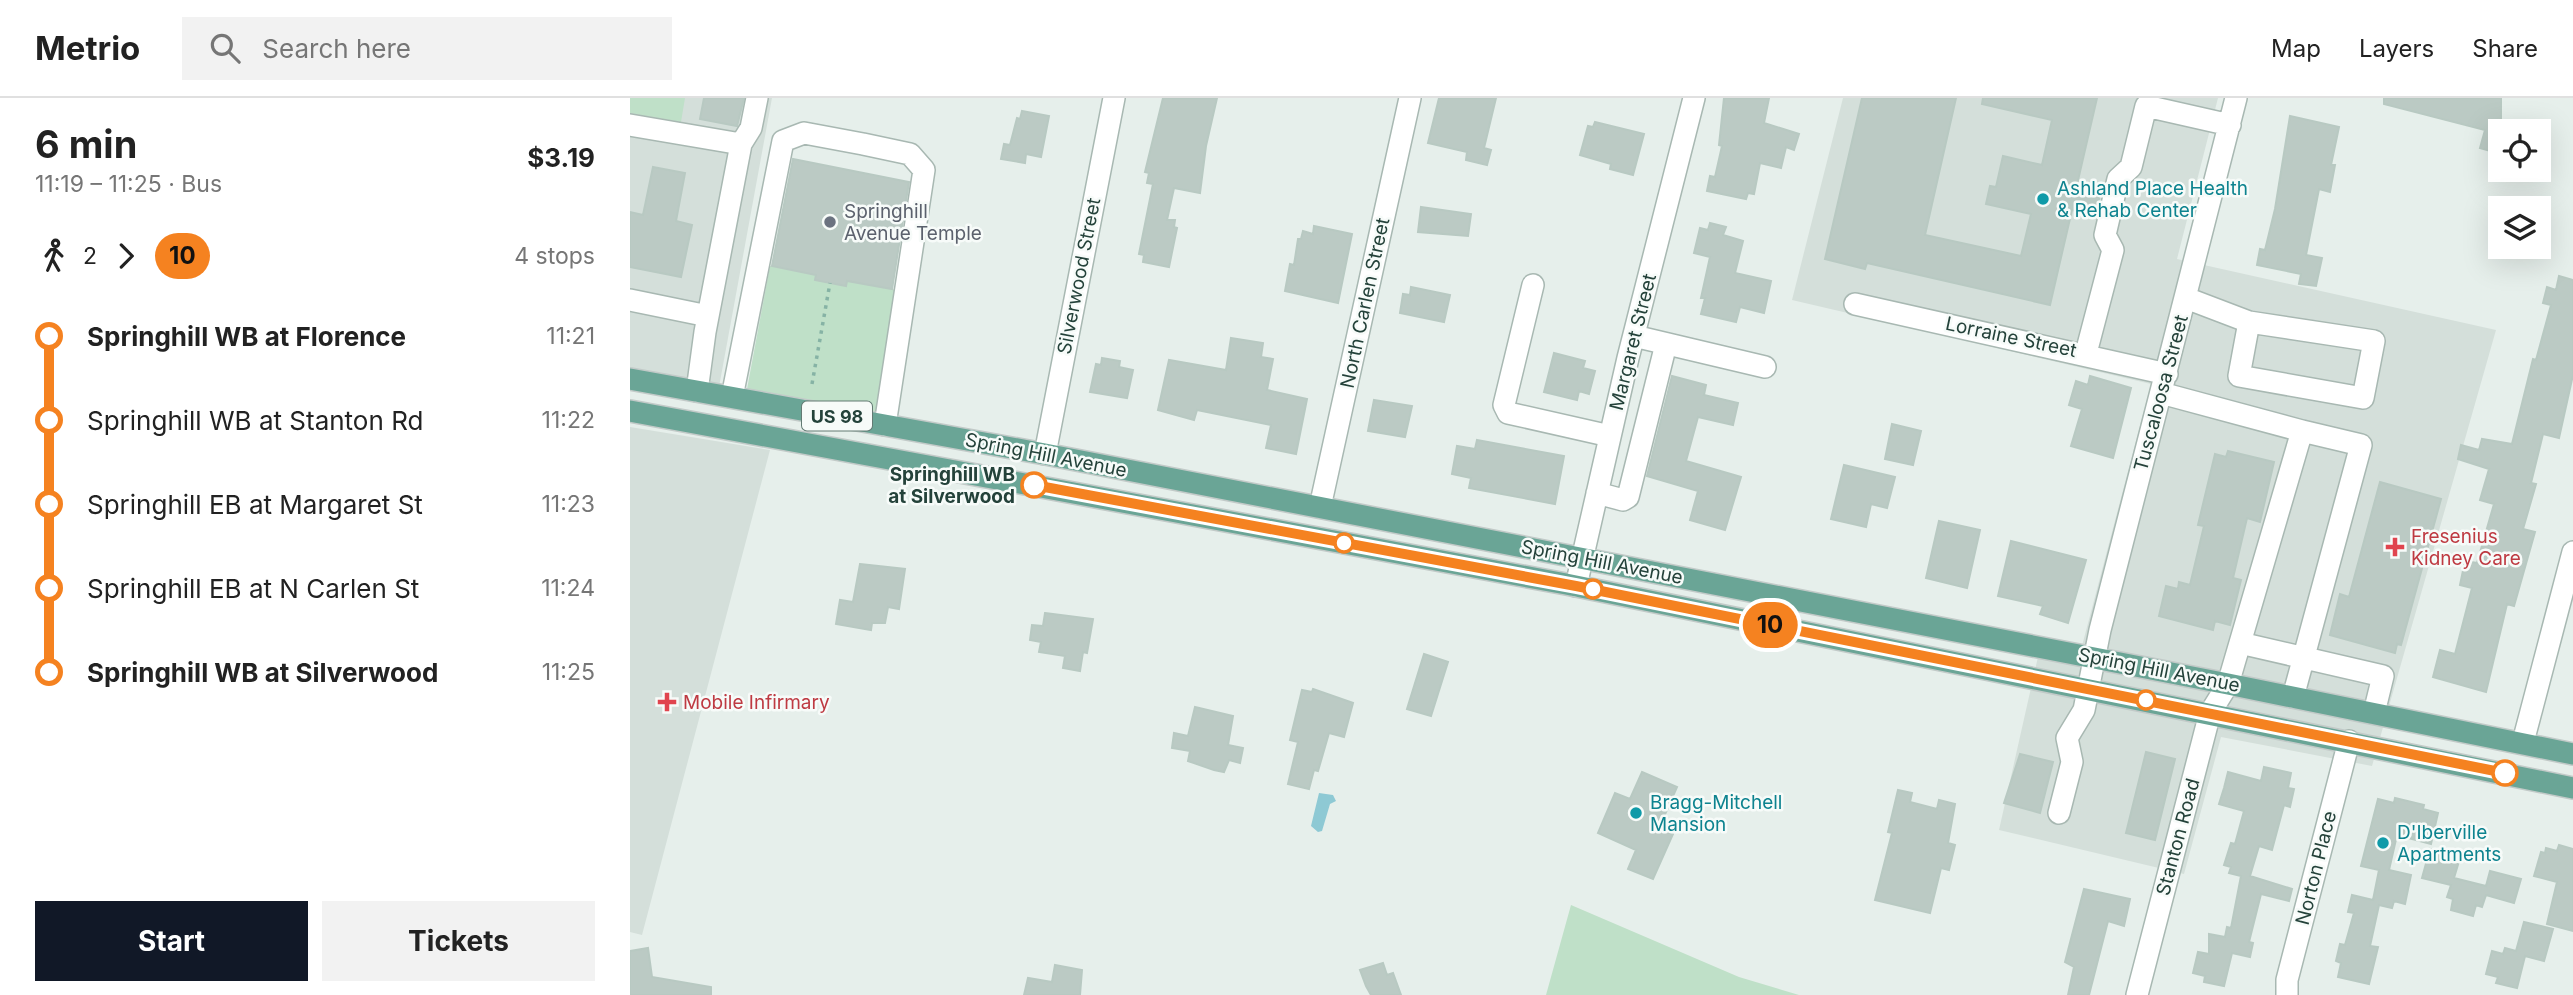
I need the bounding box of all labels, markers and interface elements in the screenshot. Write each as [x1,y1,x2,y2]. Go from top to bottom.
search box [182,17,672,80]
text: Metrio [35,28,140,68]
icon: search [206,29,244,67]
text: Search here [262,33,411,64]
text: Map [2271,34,2321,63]
text: Layers [2359,34,2434,63]
text: Share [2472,34,2538,63]
map controls [2488,119,2551,259]
button: locate [2488,119,2551,182]
text: 6 min [35,121,137,167]
text: $3.19 [527,142,595,173]
text: 11:19 – 11:25 · Bus [35,170,222,198]
place label: Ashland Place Health & Rehab Center [2057,177,2248,222]
marker: Ashland Place Health & Rehab Center [2035,191,2051,207]
street label: Silverwood Street [1053,196,1105,356]
button: layers [2488,196,2551,259]
place label: Springhill Avenue Temple [844,200,982,245]
marker: Springhill Avenue Temple [822,214,838,230]
street label: North Carlen Street [1336,216,1394,390]
icon: walk [35,237,73,275]
icon: forward [107,237,145,275]
text: 10 [169,241,196,270]
text: 2 [83,242,97,270]
text: 4 stops [514,242,595,270]
street label: Margaret Street [1605,271,1661,413]
street label: Lorraine Street [1943,312,2079,362]
street label: Tuscaloosa Street [2129,312,2193,474]
text: Springhill WB at Florence [87,321,406,352]
text: 11:21 [546,322,595,350]
road number: US 98 [802,402,872,430]
text: Springhill WB at Stanton Rd [87,405,423,436]
text: 11:22 [542,406,595,434]
street label: Spring Hill Avenue [963,428,1129,482]
place label: Springhill WB at Silverwood [888,463,1015,508]
marker: Springhill WB at Silverwood [1021,472,1047,498]
text: Springhill EB at Margaret St [87,489,423,520]
text: 11:23 [541,490,595,518]
place label: Fresenius Kidney Care [2411,525,2521,570]
unlabelled marker [1334,533,1354,553]
street label: Spring Hill Avenue [1519,535,1685,589]
marker: Fresenius Kidney Care [2385,537,2405,557]
text: Springhill EB at N Carlen St [87,573,419,604]
text: 11:24 [541,574,595,602]
unlabelled marker [1583,579,1603,599]
line badge: 10 [1738,602,1802,648]
text: 10 [1757,610,1783,639]
street label: Spring Hill Avenue [2076,643,2242,697]
text: Springhill WB at Silverwood [87,657,438,688]
text: 11:25 [542,658,595,686]
unlabelled marker [2136,690,2156,710]
place label: Mobile Infirmary [683,691,830,714]
marker: Mobile Infirmary [657,692,677,712]
unlabelled marker [2492,760,2518,786]
street label: Stanton Road [2151,776,2205,898]
place label: Bragg-Mitchell Mansion [1650,791,1782,836]
marker: Bragg-Mitchell Mansion [1628,805,1644,821]
street label: Norton Place [2291,809,2341,927]
place label: D'Iberville Apartments [2397,821,2501,866]
marker: D'Iberville Apartments [2375,835,2391,851]
button: Start [35,901,308,981]
button: Tickets [322,901,595,981]

